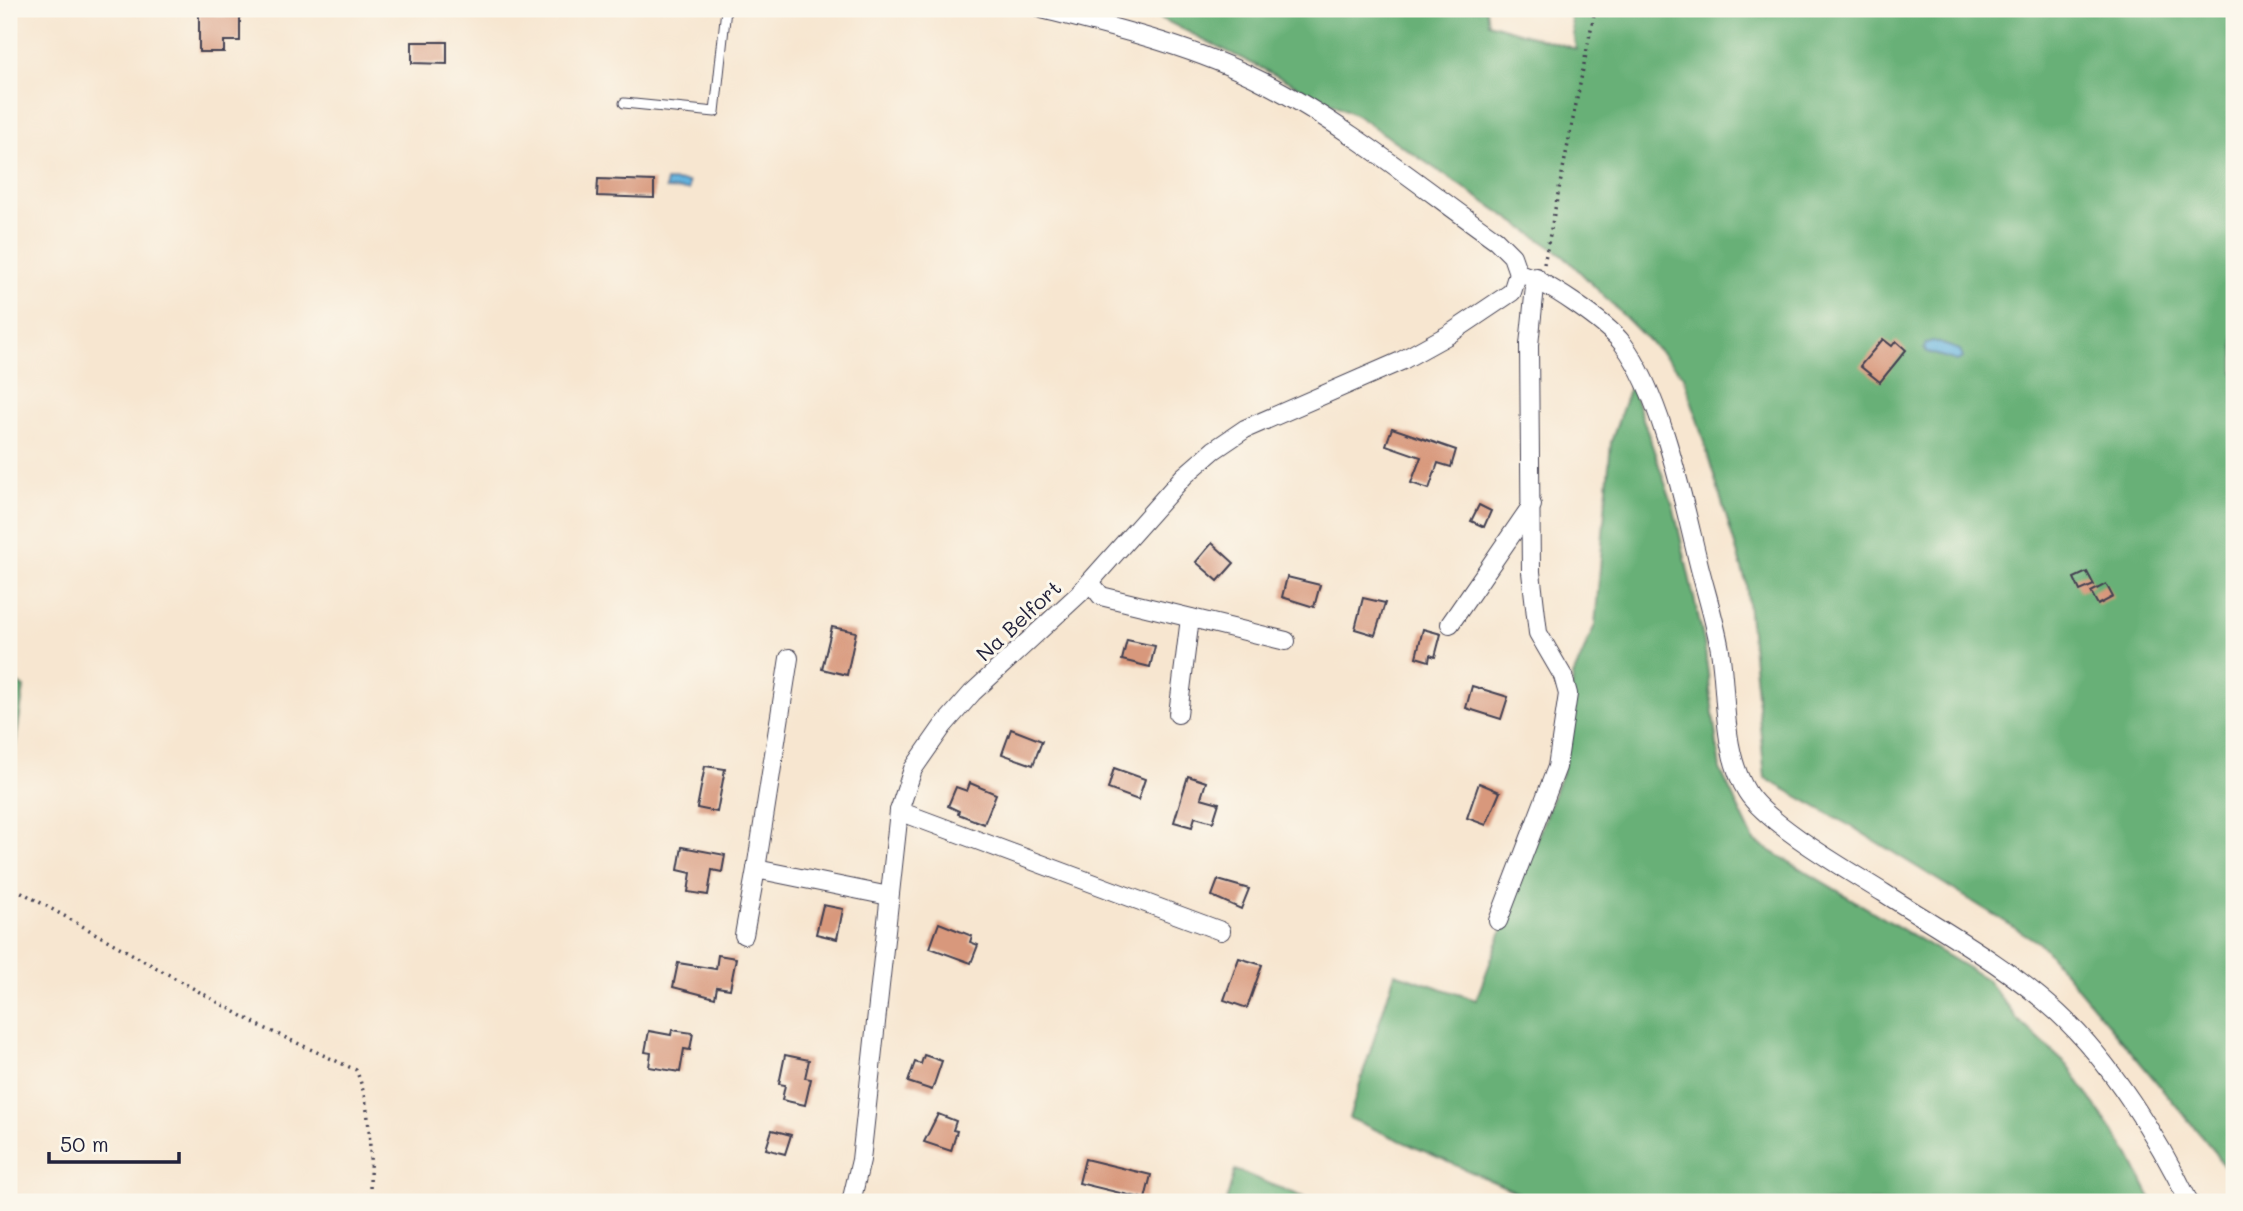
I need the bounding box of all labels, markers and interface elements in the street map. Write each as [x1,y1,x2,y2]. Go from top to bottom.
street label: Na Belfort [970,574,1066,666]
scale bar [49,1120,178,1164]
text: 50 m [60,1130,109,1157]

